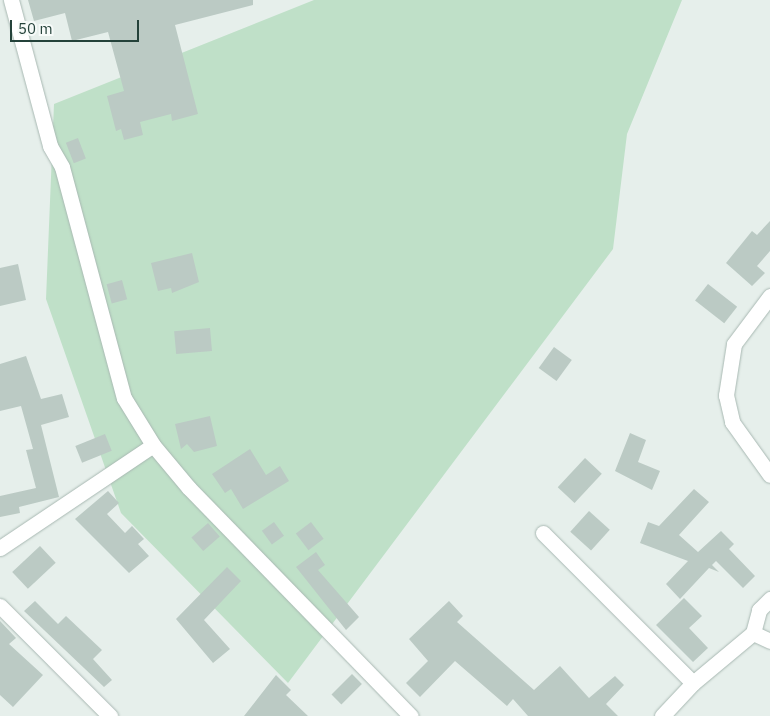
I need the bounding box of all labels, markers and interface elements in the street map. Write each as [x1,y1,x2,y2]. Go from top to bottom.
scale bar [12,10,141,42]
text: 50 m [18,19,53,38]

